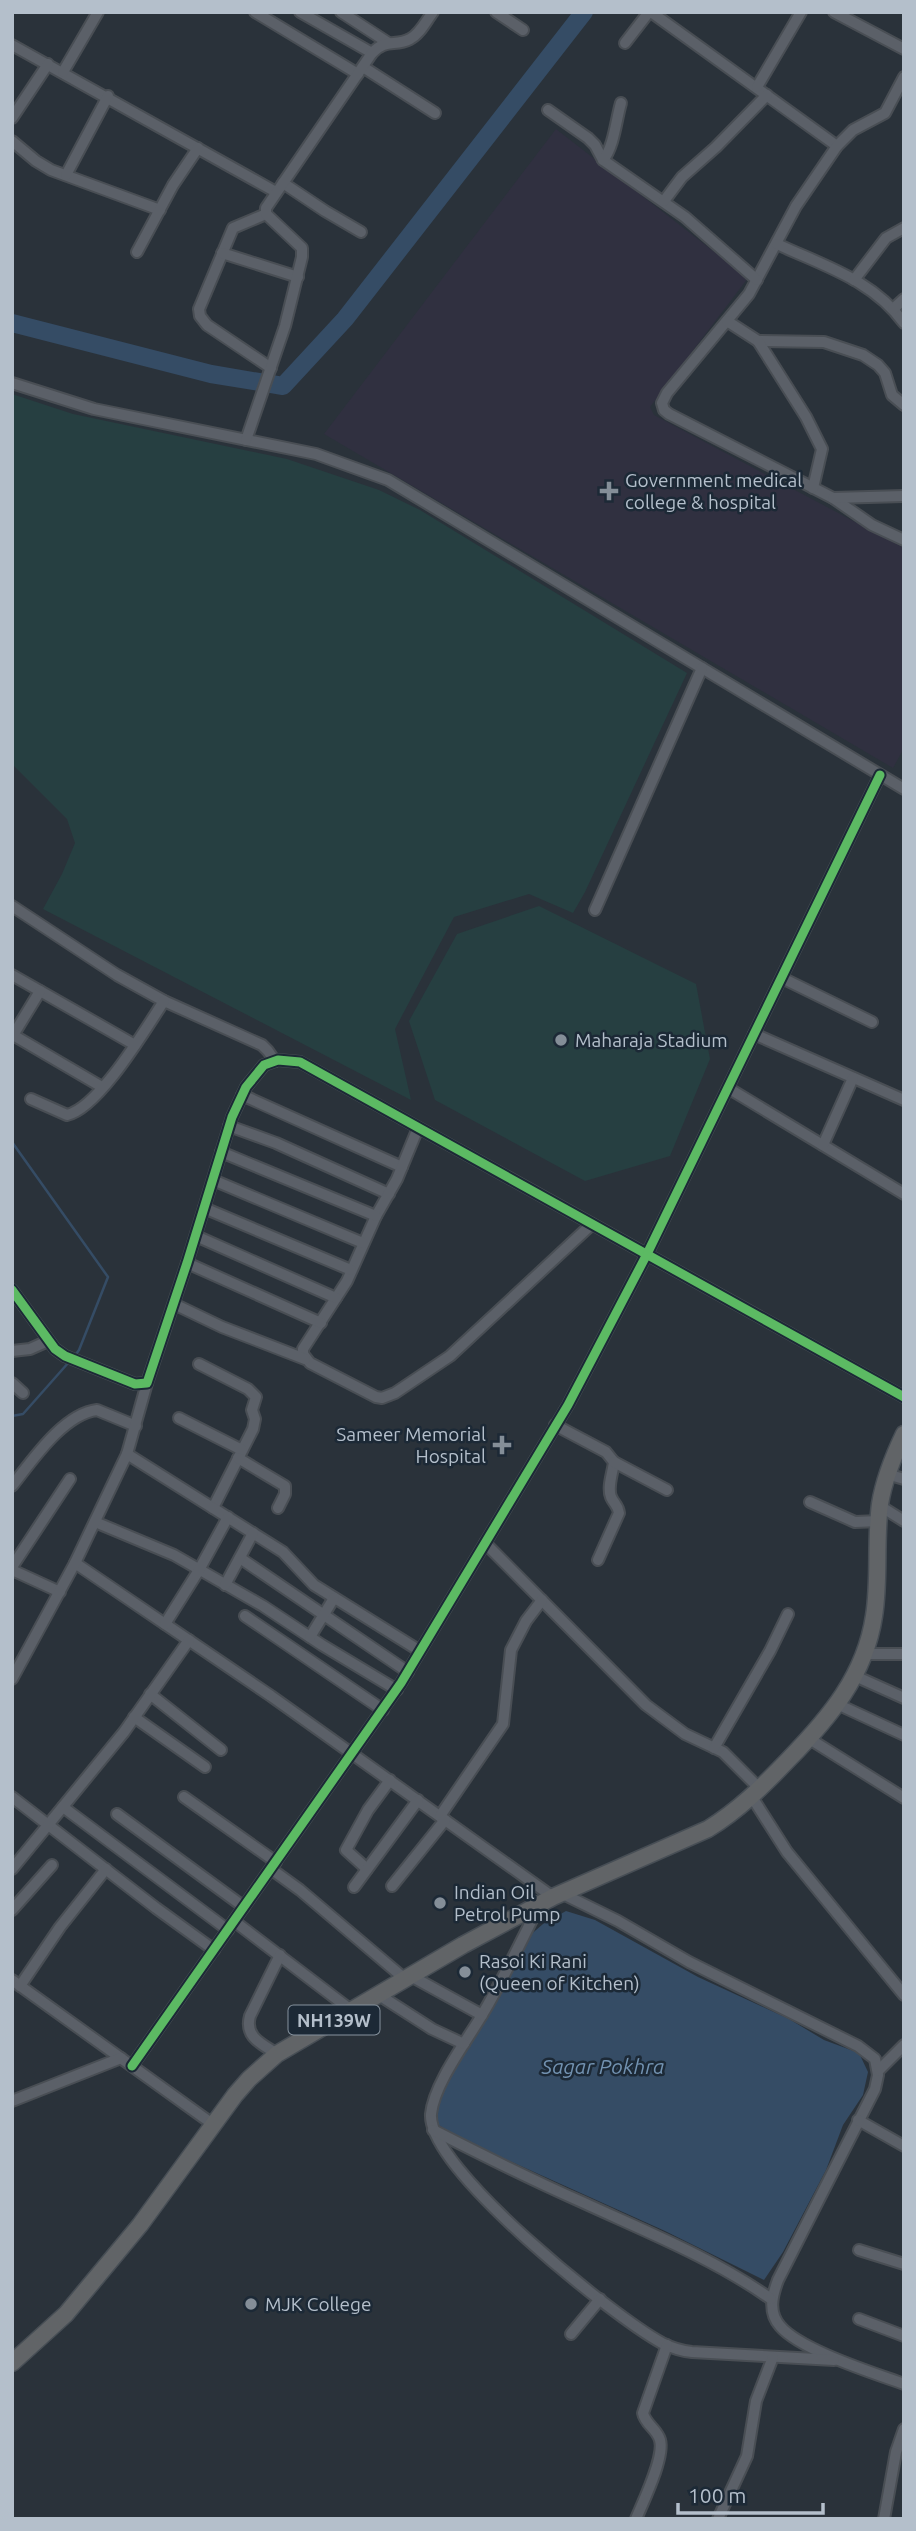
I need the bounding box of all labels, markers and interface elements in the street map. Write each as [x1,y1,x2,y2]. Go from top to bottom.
place label: Government medical college & hospital [625,469,802,513]
marker: Government medical college & hospital [599,481,619,501]
place label: Maharaja Stadium [575,1029,728,1051]
marker: Maharaja Stadium [553,1032,569,1048]
place label: Sameer Memorial Hospital [336,1423,486,1467]
marker: Sameer Memorial Hospital [492,1435,512,1455]
place label: Indian Oil Petrol Pump [454,1881,560,1925]
marker: Indian Oil Petrol Pump [432,1895,448,1911]
place label: Rasoi Ki Rani (Queen of Kitchen) [479,1950,640,1994]
marker: Rasoi Ki Rani (Queen of Kitchen) [457,1964,473,1980]
road number: NH139W [288,2006,380,2034]
water label: Sagar Pokhra [541,2054,664,2078]
place label: MJK College [265,2293,371,2315]
marker: MJK College [243,2296,259,2312]
scale bar [678,2472,823,2516]
text: 100 m [688,2483,746,2507]

